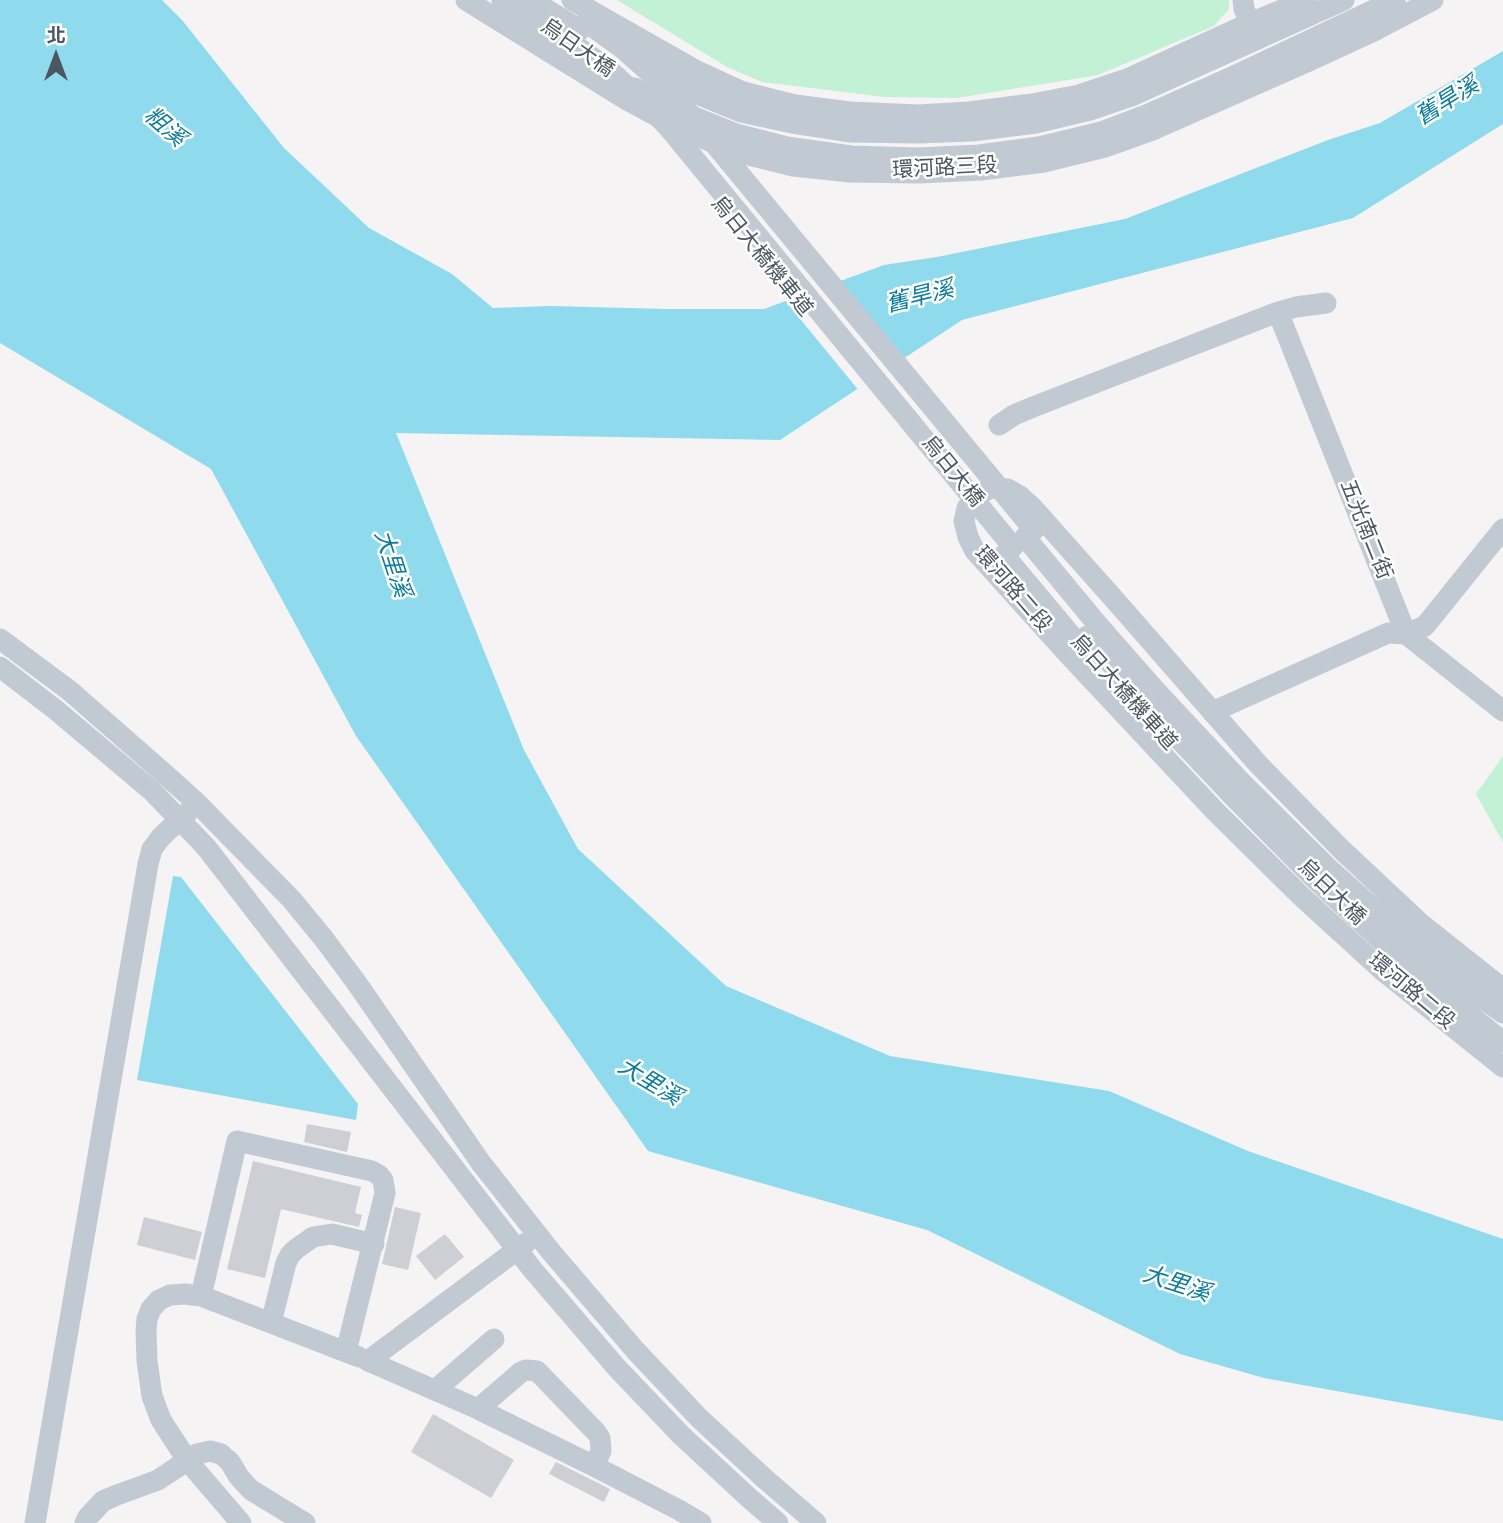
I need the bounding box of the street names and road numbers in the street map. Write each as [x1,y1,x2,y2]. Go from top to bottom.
street label: 烏日大橋 [535,15,619,83]
street label: 環河路三段 [892,154,998,184]
street label: 烏日大橋機車道 [705,192,817,322]
street label: 烏日大橋 [916,431,988,513]
street label: 五光南二街 [1334,477,1396,583]
street label: 環河路二段 [968,542,1056,638]
street label: 烏日大橋機車道 [1064,630,1182,756]
street label: 烏日大橋 [1292,855,1370,931]
street label: 環河路二段 [1363,949,1459,1035]

